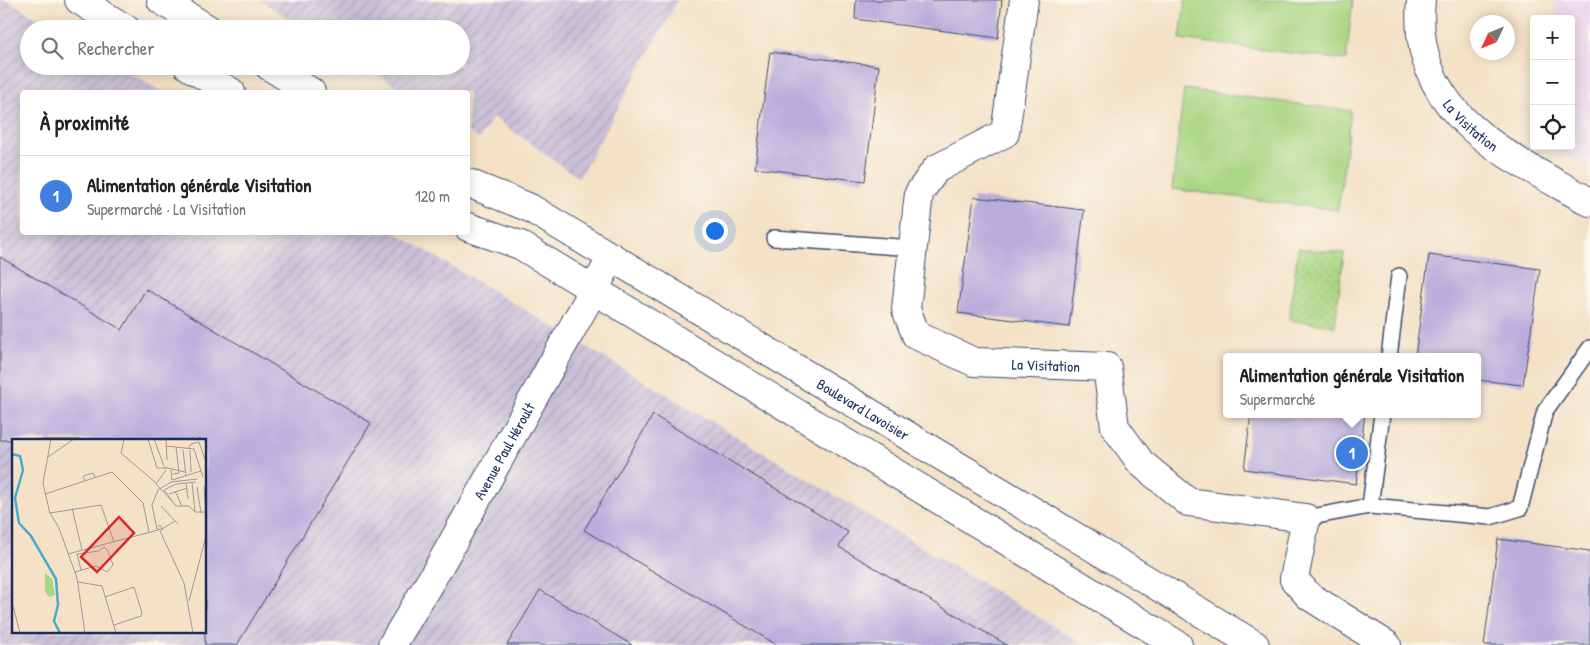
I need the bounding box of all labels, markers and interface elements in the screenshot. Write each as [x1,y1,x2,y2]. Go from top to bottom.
north arrow [1470,15,1515,60]
map controls [1530,15,1575,150]
button: + [1530,15,1575,60]
search box [20,20,470,75]
icon: search [38,34,66,62]
text: Rechercher [78,35,155,61]
button: − [1530,60,1575,105]
street label: La Visitation [1439,95,1503,156]
button: locate [1530,105,1575,150]
text: À proximité [40,108,129,137]
text: Alimentation générale Visitation [87,172,312,198]
text: 1 [53,185,59,207]
text: 120 m [415,185,450,207]
text: Supermarché · La Visitation [87,198,246,220]
your location [702,218,728,244]
street label: La Visitation [1011,353,1081,376]
popup [1223,353,1481,418]
text: Alimentation générale Visitation [1240,362,1464,388]
street label: Boulevard Lavoisier [813,373,914,445]
text: Supermarché [1240,388,1315,410]
street label: Avenue Paul Héroult [468,398,540,503]
pin: 1 [1336,434,1368,472]
inset map [12,439,206,632]

